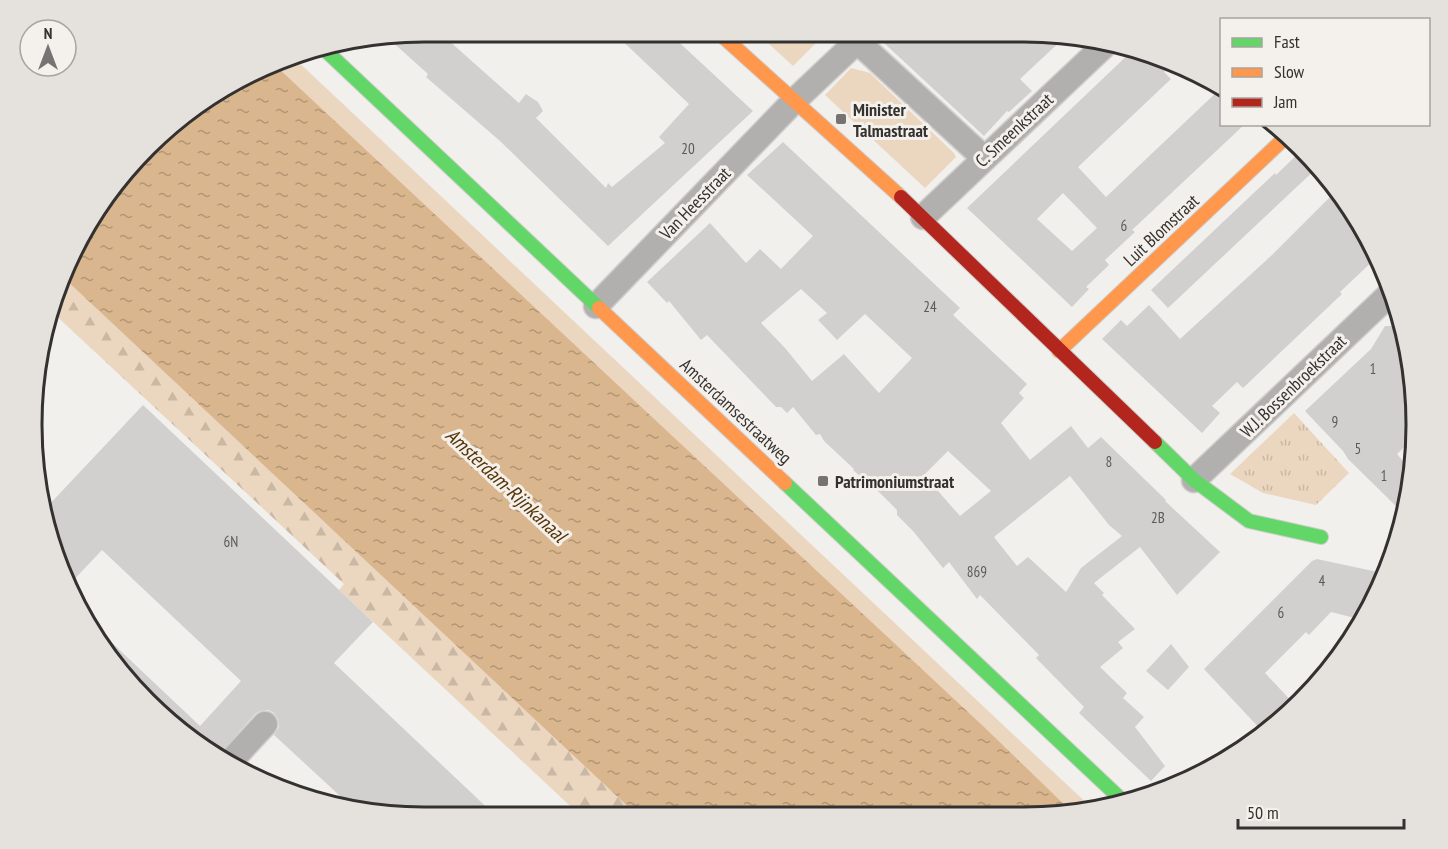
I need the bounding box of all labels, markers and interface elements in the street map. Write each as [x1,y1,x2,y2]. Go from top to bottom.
north arrow [18,18,78,78]
legend [1220,18,1430,126]
text: N [44,23,52,43]
text: Fast [1274,30,1300,53]
text: Slow [1274,60,1305,83]
street label: C. Smeenkstraat [970,88,1058,172]
text: Jam [1273,90,1297,113]
place label: Minister Talmastraat [853,98,929,142]
marker: Minister Talmastraat [834,112,848,126]
house number: 20 [681,139,695,158]
street label: Van Heesstraat [654,162,735,245]
street label: Luit Blomstraat [1118,189,1204,271]
house number: 6 [1121,216,1128,235]
house number: 24 [923,297,937,316]
street label: W.J. Bossenbroekstraat [1235,330,1351,442]
street label: Amsterdamsestraatweg [675,353,797,469]
house number: 1 [1370,359,1376,378]
house number: 9 [1332,412,1338,431]
water label: Amsterdam-Rijnkanaal [440,422,574,549]
house number: 5 [1355,439,1361,458]
house number: 8 [1106,452,1112,471]
house number: 1 [1381,466,1387,485]
place label: Patrimoniumstraat [835,470,955,493]
marker: Patrimoniumstraat [816,474,830,488]
house number: 2B [1151,508,1165,527]
house number: 6N [224,532,238,551]
house number: 869 [967,562,987,581]
house number: 4 [1319,571,1326,590]
house number: 6 [1278,603,1285,622]
scale bar [1238,792,1404,830]
text: 50 m [1247,801,1279,824]

